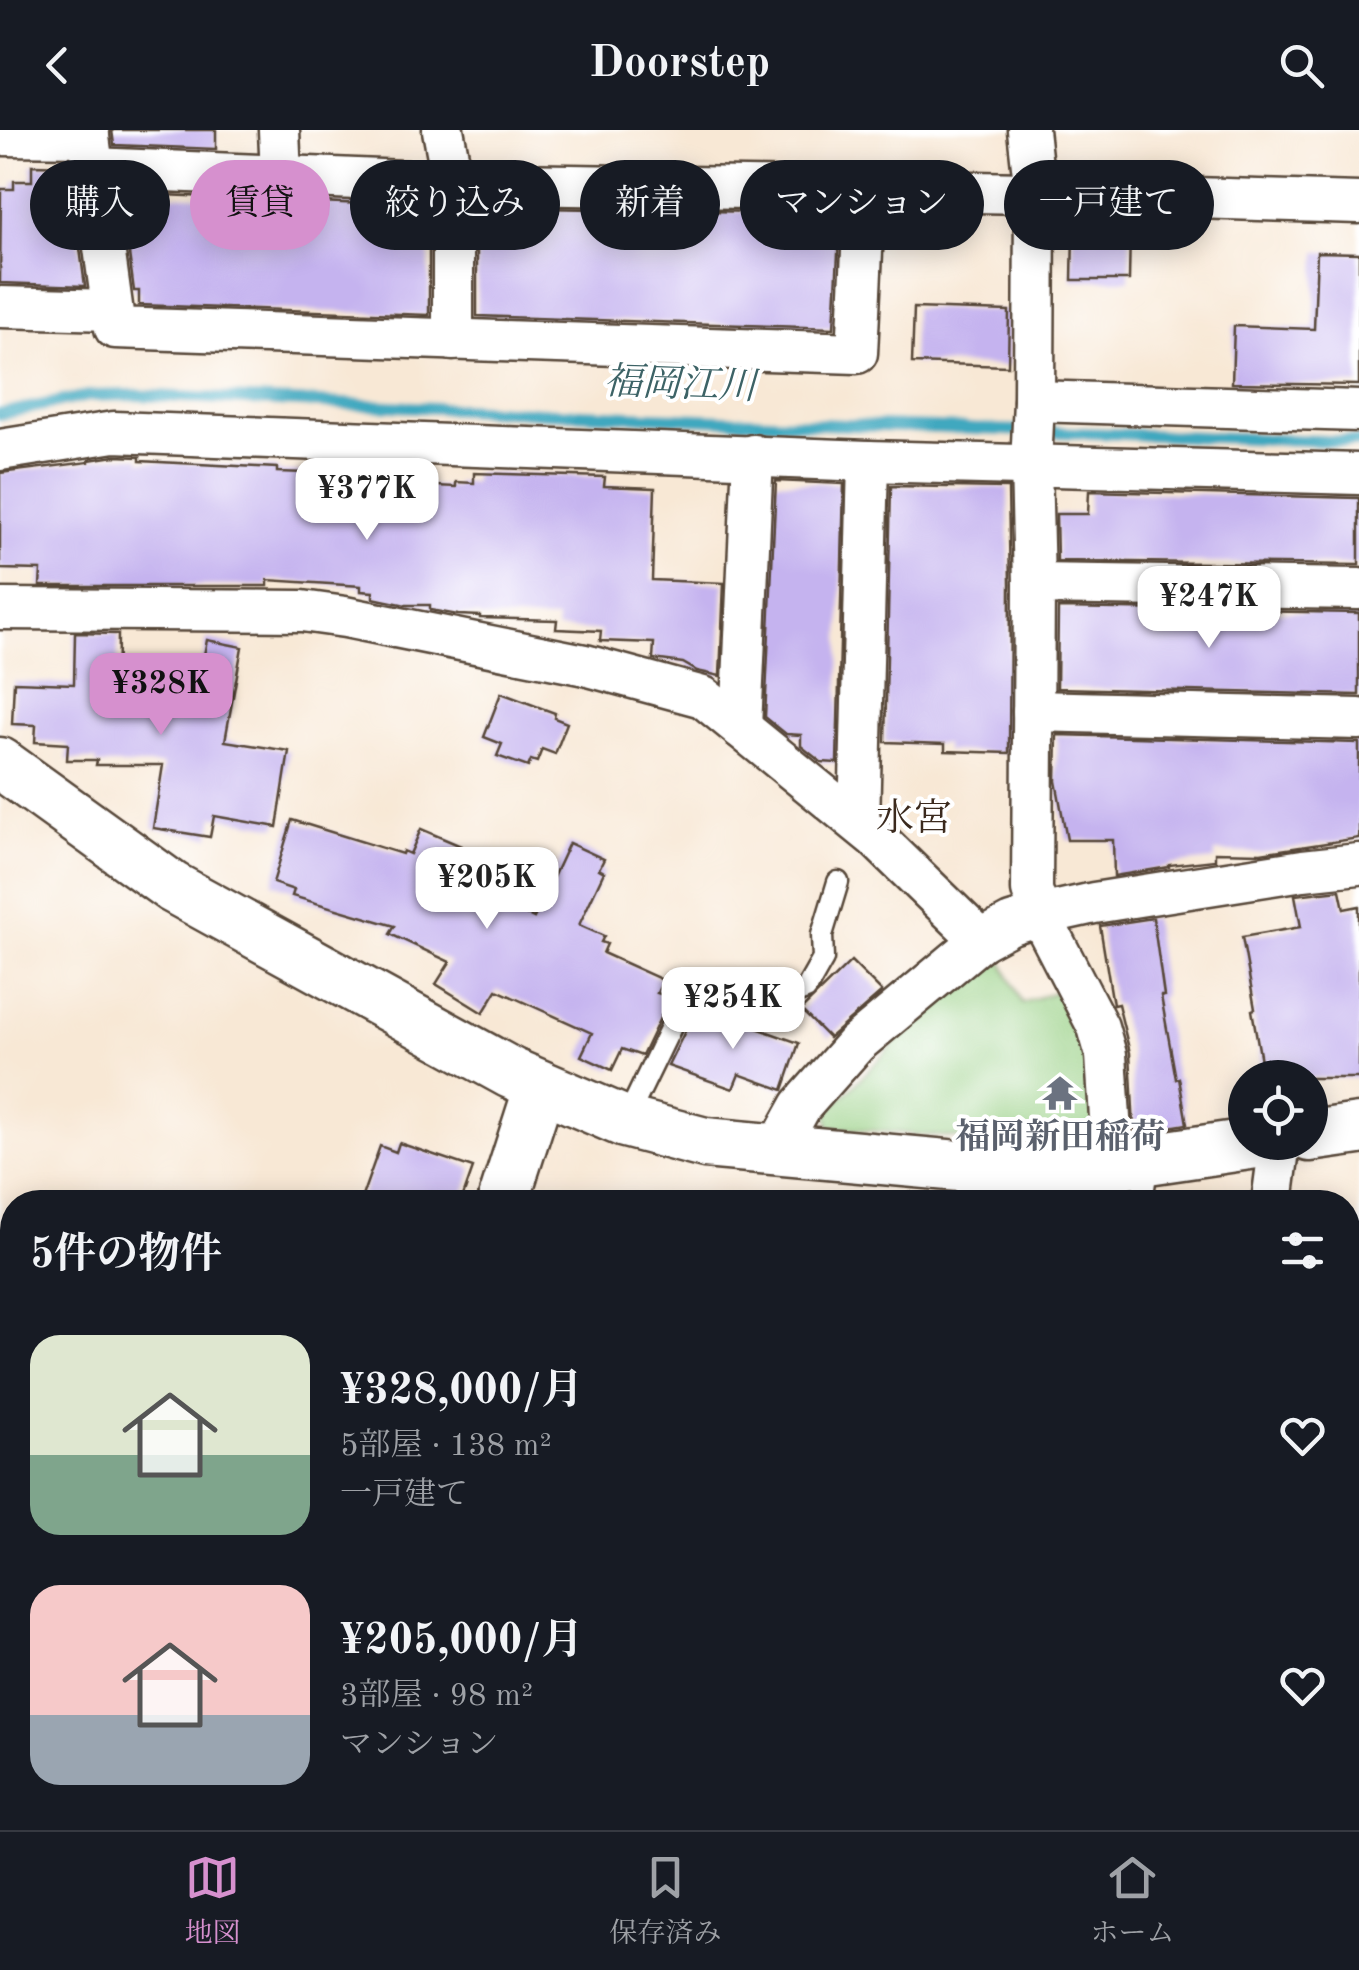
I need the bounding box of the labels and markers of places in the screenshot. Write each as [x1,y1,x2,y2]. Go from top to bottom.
pin: ¥377K [297,458,437,543]
pin: ¥247K [1139,566,1279,651]
pin: ¥328K [91,653,231,738]
pin: ¥205K [417,847,557,932]
pin: ¥254K [663,967,803,1052]
temple icon: 福岡新田稲荷 [1041,1074,1079,1112]
place label: 福岡新田稲荷 [955,1118,1165,1156]

